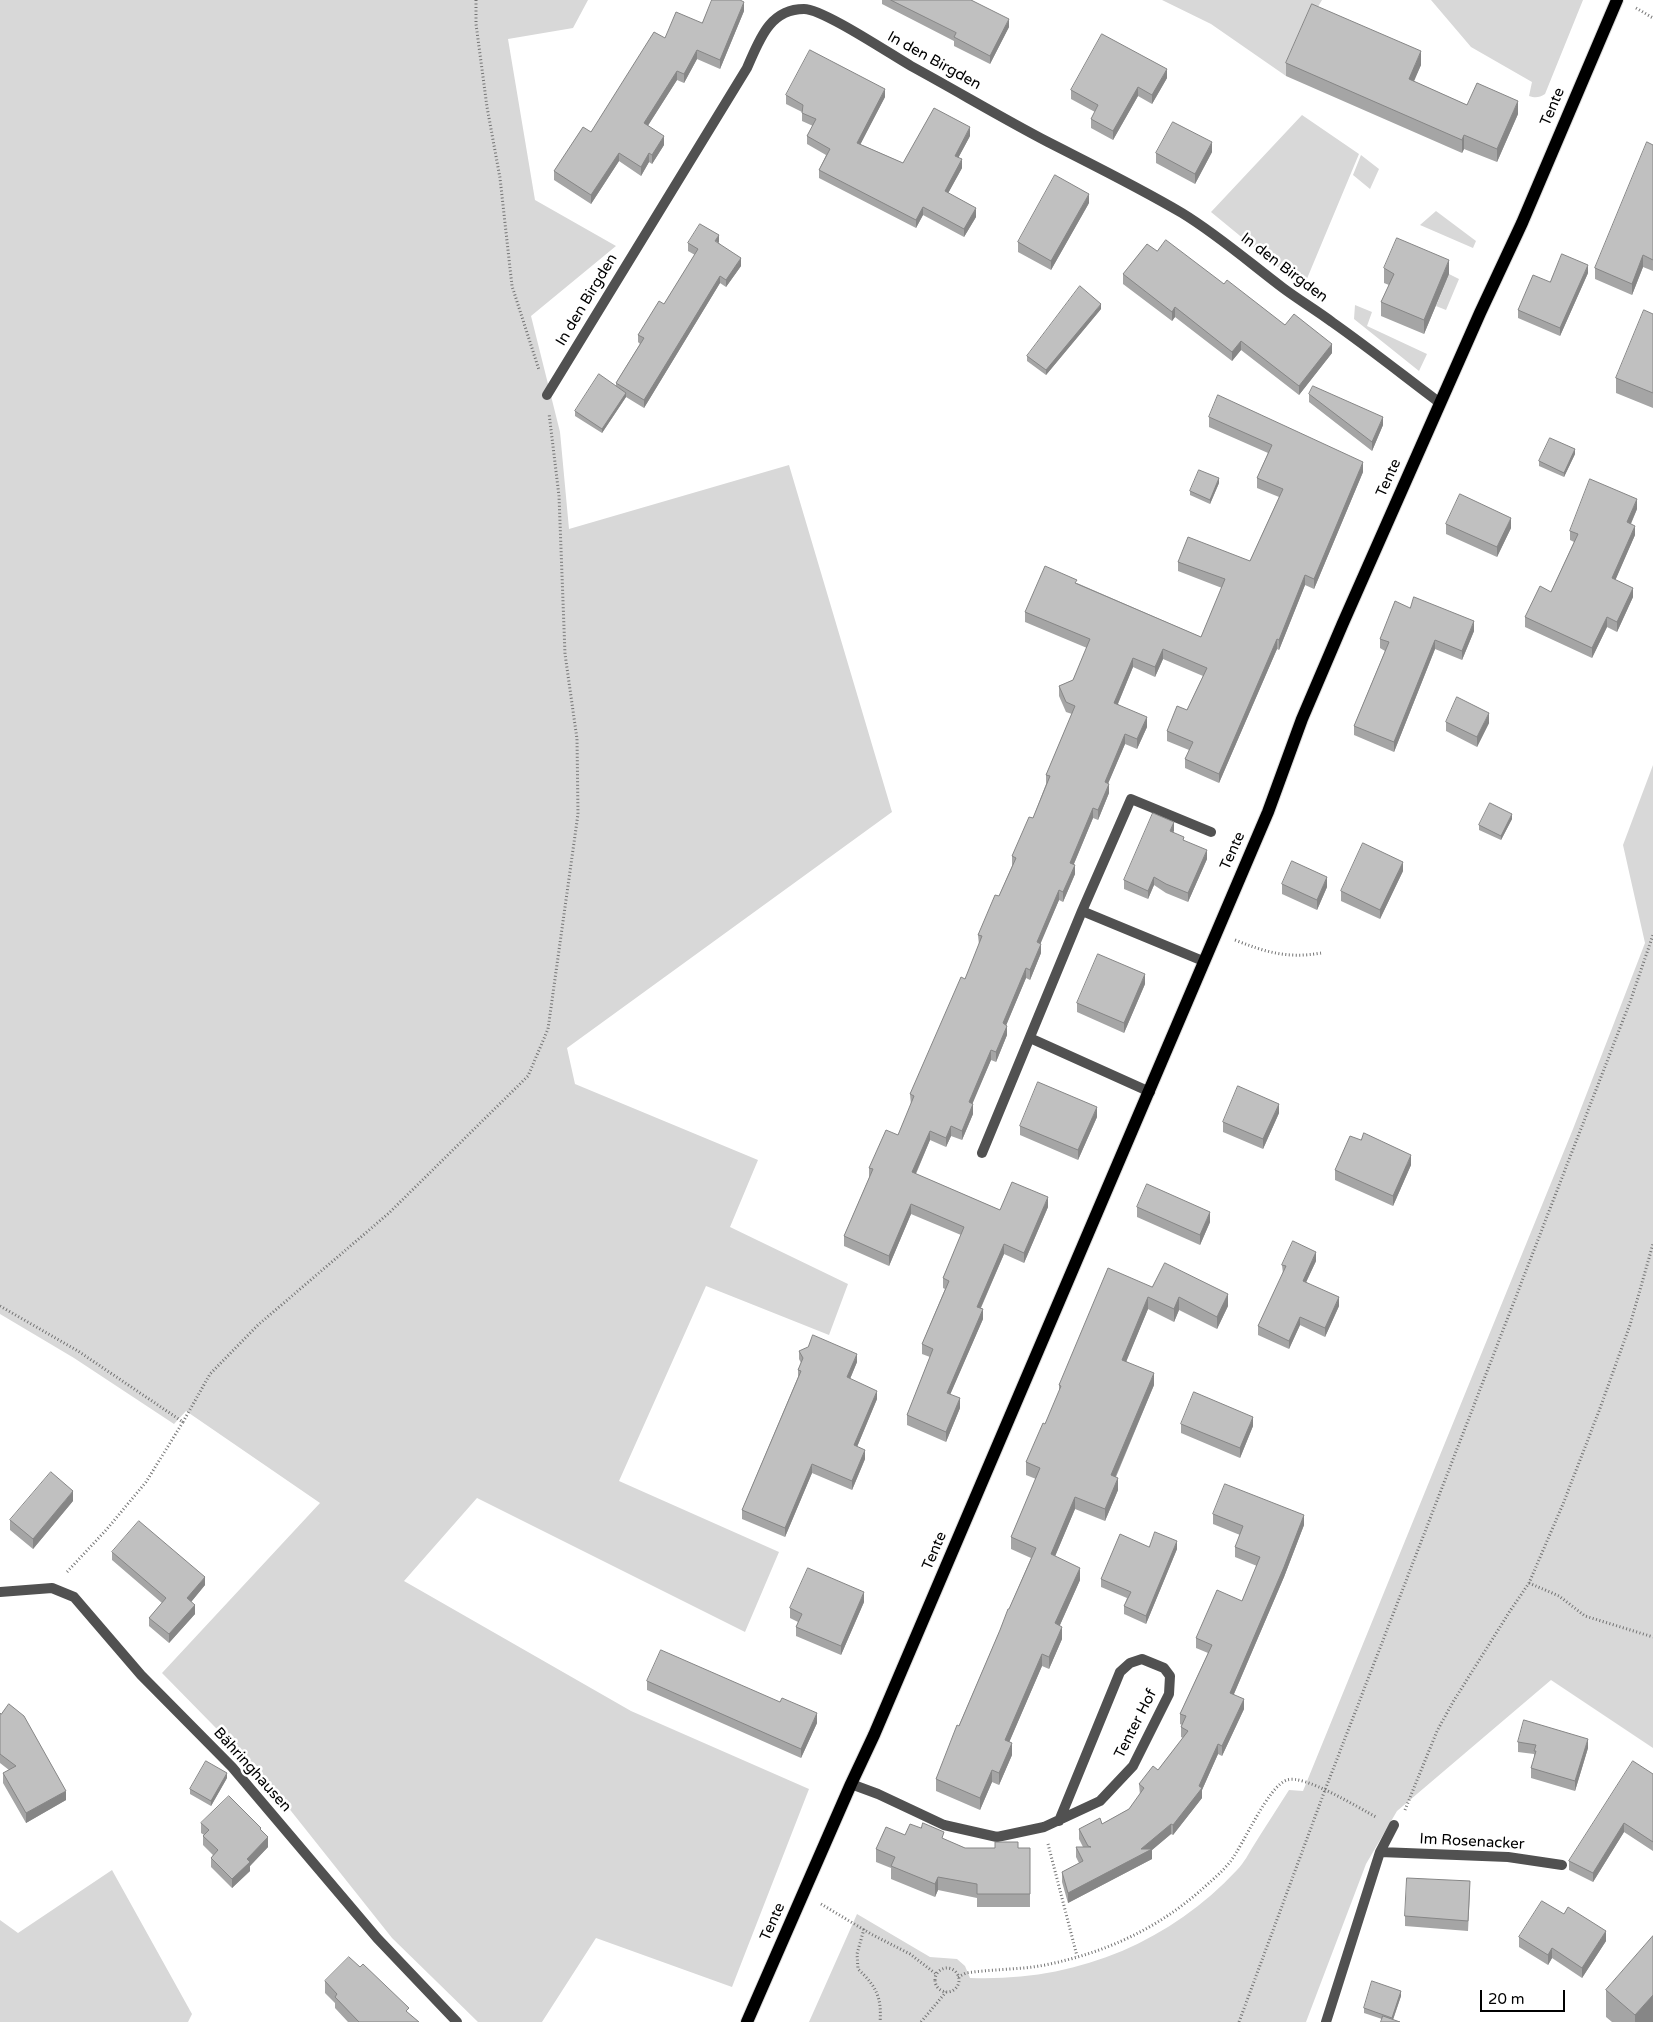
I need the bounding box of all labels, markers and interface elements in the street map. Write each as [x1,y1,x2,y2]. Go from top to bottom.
street label: In den Birgden [884,28,984,94]
street label: Tente [1537,85,1569,129]
street label: In den Birgden [1237,229,1331,307]
street label: In den Birgden [552,251,622,349]
street label: Tente [1373,456,1405,500]
street label: Tente [1217,829,1249,873]
street label: Tente [919,1529,951,1573]
street label: Tenter Hof [1111,1686,1161,1762]
street label: Bähringhausen [209,1724,295,1816]
street label: Im Rosenacker [1419,1830,1525,1854]
street label: Tente [757,1900,789,1944]
scale bar [1483,1980,1568,2012]
text: 20 m [1488,1990,1525,2008]

